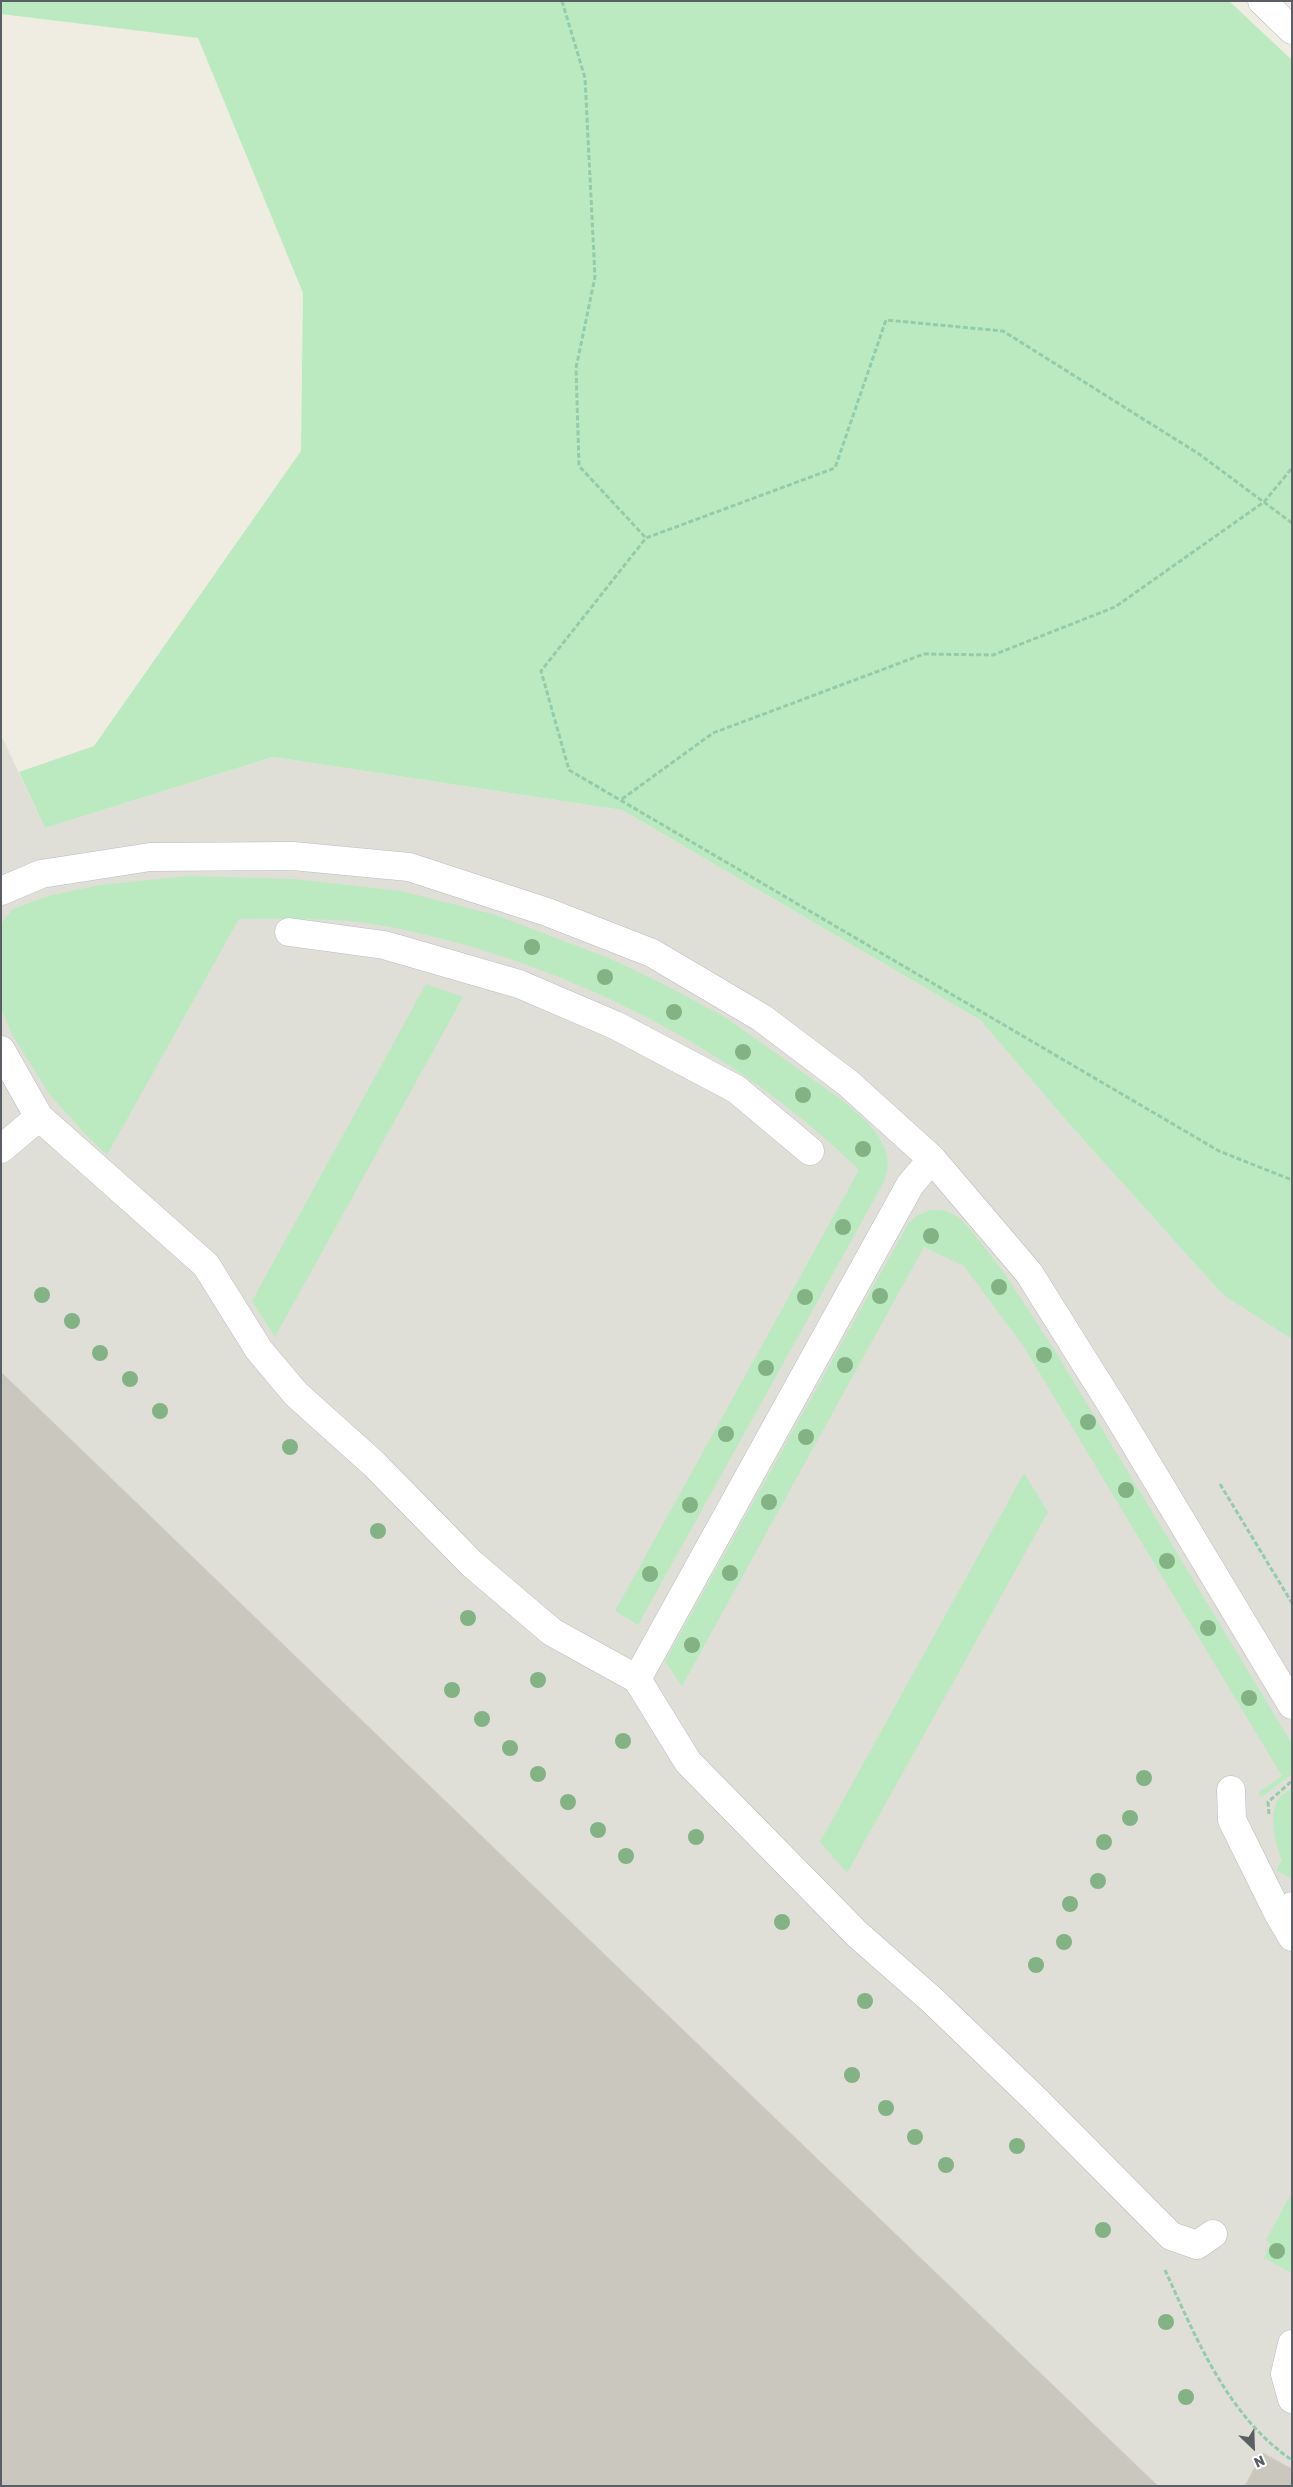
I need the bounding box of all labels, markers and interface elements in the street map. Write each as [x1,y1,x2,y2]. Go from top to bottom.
north arrow [1228,2422,1278,2472]
text: N [1251,2451,1267,2471]

